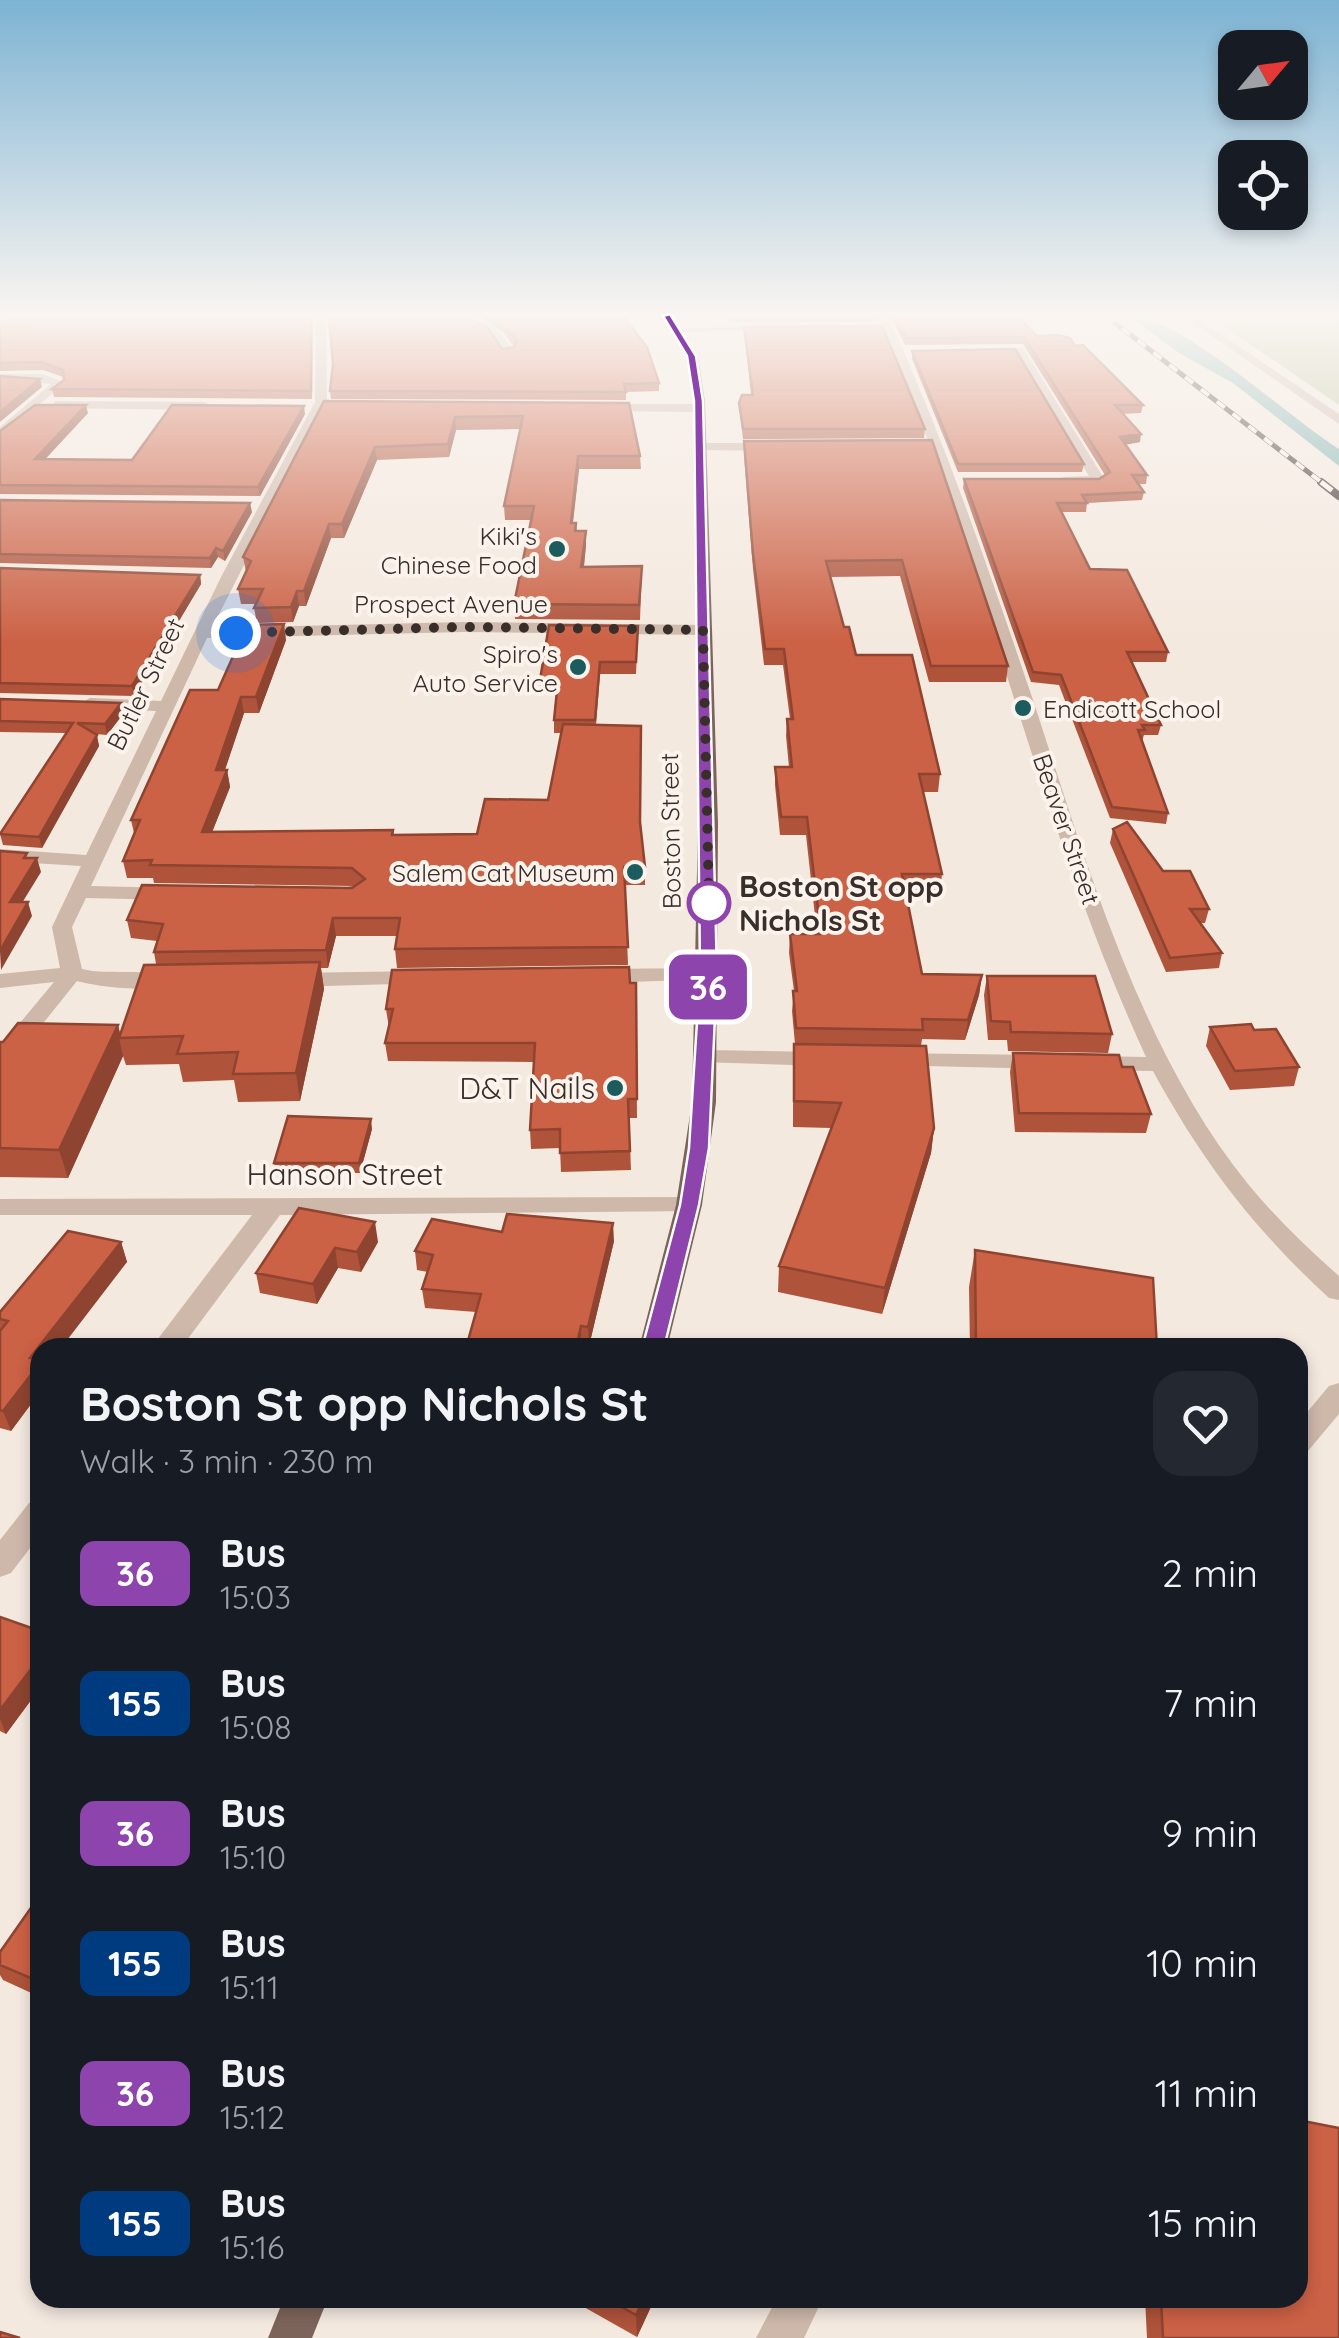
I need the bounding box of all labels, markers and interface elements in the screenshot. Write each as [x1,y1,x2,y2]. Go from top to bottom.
north arrow [1218,30,1308,120]
map controls [1218,30,1308,230]
button: locate [1218,140,1308,230]
place label: Kiki's Chinese Food [381,520,537,580]
marker: Kiki's Chinese Food [546,538,568,560]
street label: Prospect Avenue [354,588,548,619]
your location [211,608,261,658]
street label: Butler Street [100,613,190,755]
place label: Spiro's Auto Service [413,638,558,698]
marker: Spiro's Auto Service [567,656,589,678]
place label: Endicott School [1043,693,1221,724]
marker: Endicott School [1012,697,1034,719]
street label: Beaver Street [1027,750,1107,908]
street label: Boston Street [653,753,687,909]
place label: Salem Cat Museum [392,857,615,888]
marker: Salem Cat Museum [624,861,646,883]
place label: Boston St opp Nichols St [739,867,944,939]
marker: Boston St opp Nichols St [688,882,730,924]
line badge: 36 [663,954,753,1020]
text: 36 [689,965,727,1009]
place label: D&T Nails [459,1069,595,1107]
marker: D&T Nails [604,1077,626,1099]
street label: Hanson Street [247,1155,443,1193]
button: heart [1153,1371,1258,1476]
text: Boston St opp Nichols St [80,1373,649,1433]
text: Walk · 3 min · 230 m [80,1441,373,1481]
text: Bus [220,1529,286,1577]
text: 2 min [1162,1549,1258,1597]
text: 36 [116,1551,154,1595]
text: 15:03 [220,1577,291,1617]
text: Bus [220,1659,286,1707]
text: 7 min [1163,1679,1258,1727]
text: 155 [108,1681,162,1725]
text: 15:08 [220,1707,292,1747]
text: Bus [220,1789,286,1837]
text: 9 min [1162,1809,1258,1857]
text: 36 [116,1811,154,1855]
text: 15:10 [220,1837,286,1877]
text: Bus [220,1919,286,1967]
text: 10 min [1146,1939,1258,1987]
text: 155 [108,1941,162,1985]
text: 15:11 [220,1967,279,2007]
text: Bus [220,2049,286,2097]
text: 11 min [1155,2069,1258,2117]
text: 36 [116,2071,154,2115]
text: 15:12 [220,2097,285,2137]
text: Bus [220,2179,286,2227]
text: 15 min [1148,2199,1258,2247]
text: 155 [108,2201,162,2245]
text: 15:16 [220,2227,284,2267]

